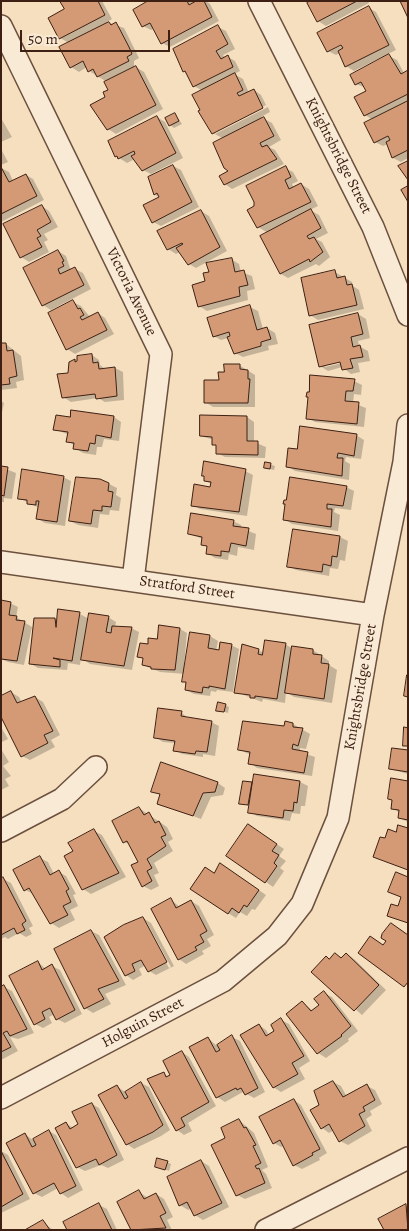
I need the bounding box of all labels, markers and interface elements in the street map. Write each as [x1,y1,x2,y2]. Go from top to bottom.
scale bar [22,20,172,52]
text: 50 m [28,29,58,49]
street label: Knightsbridge Street [301,95,375,217]
street label: Victoria Avenue [102,245,160,339]
street label: Stratford Street [138,572,236,604]
street label: Knightsbridge Street [341,622,381,752]
street label: Holguin Street [99,994,187,1052]

